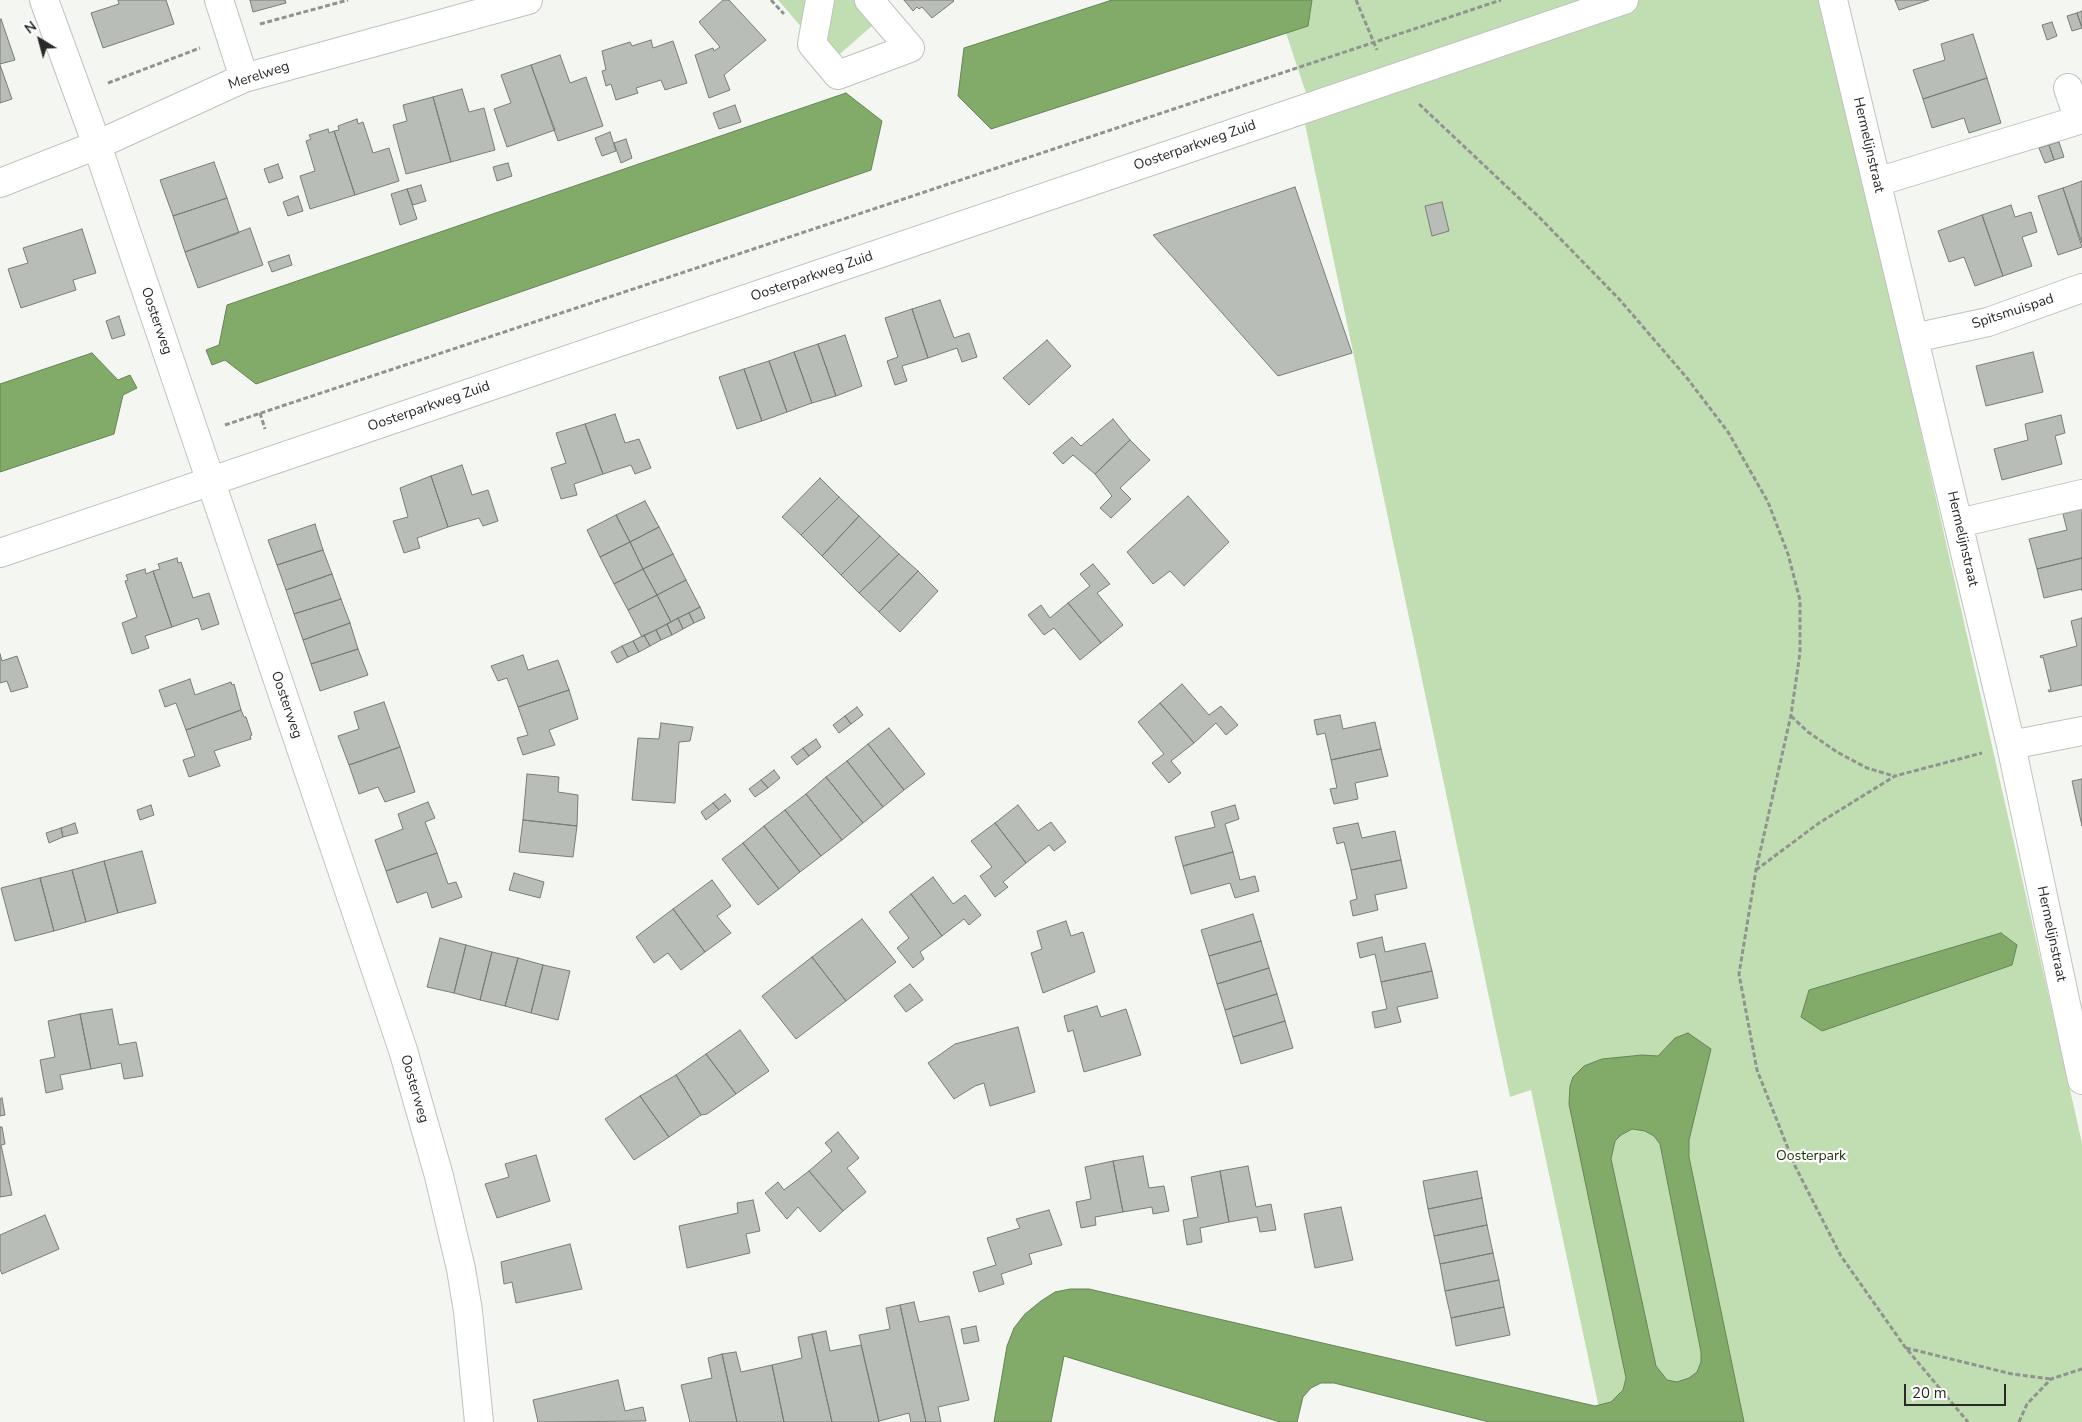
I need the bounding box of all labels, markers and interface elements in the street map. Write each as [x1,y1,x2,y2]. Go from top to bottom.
north arrow [15,15,65,65]
text: N [21,17,41,38]
street label: Merelweg [226,58,292,94]
street label: Hermelijnstraat [1849,96,1887,194]
street label: Oosterparkweg Zuid [1132,117,1258,175]
street label: Oosterparkweg Zuid [749,248,875,306]
street label: Oosterweg [137,285,175,357]
street label: Spitsmuispad [1970,291,2056,333]
street label: Oosterparkweg Zuid [366,378,492,436]
street label: Hermelijnstraat [1943,490,1981,588]
street label: Oosterweg [267,669,305,741]
street label: Hermelijnstraat [2033,885,2069,983]
street label: Oosterweg [396,1053,432,1125]
park label: Oosterpark [1776,1149,1846,1165]
scale bar [1907,1374,2010,1406]
text: 20 m [1912,1383,1947,1403]

